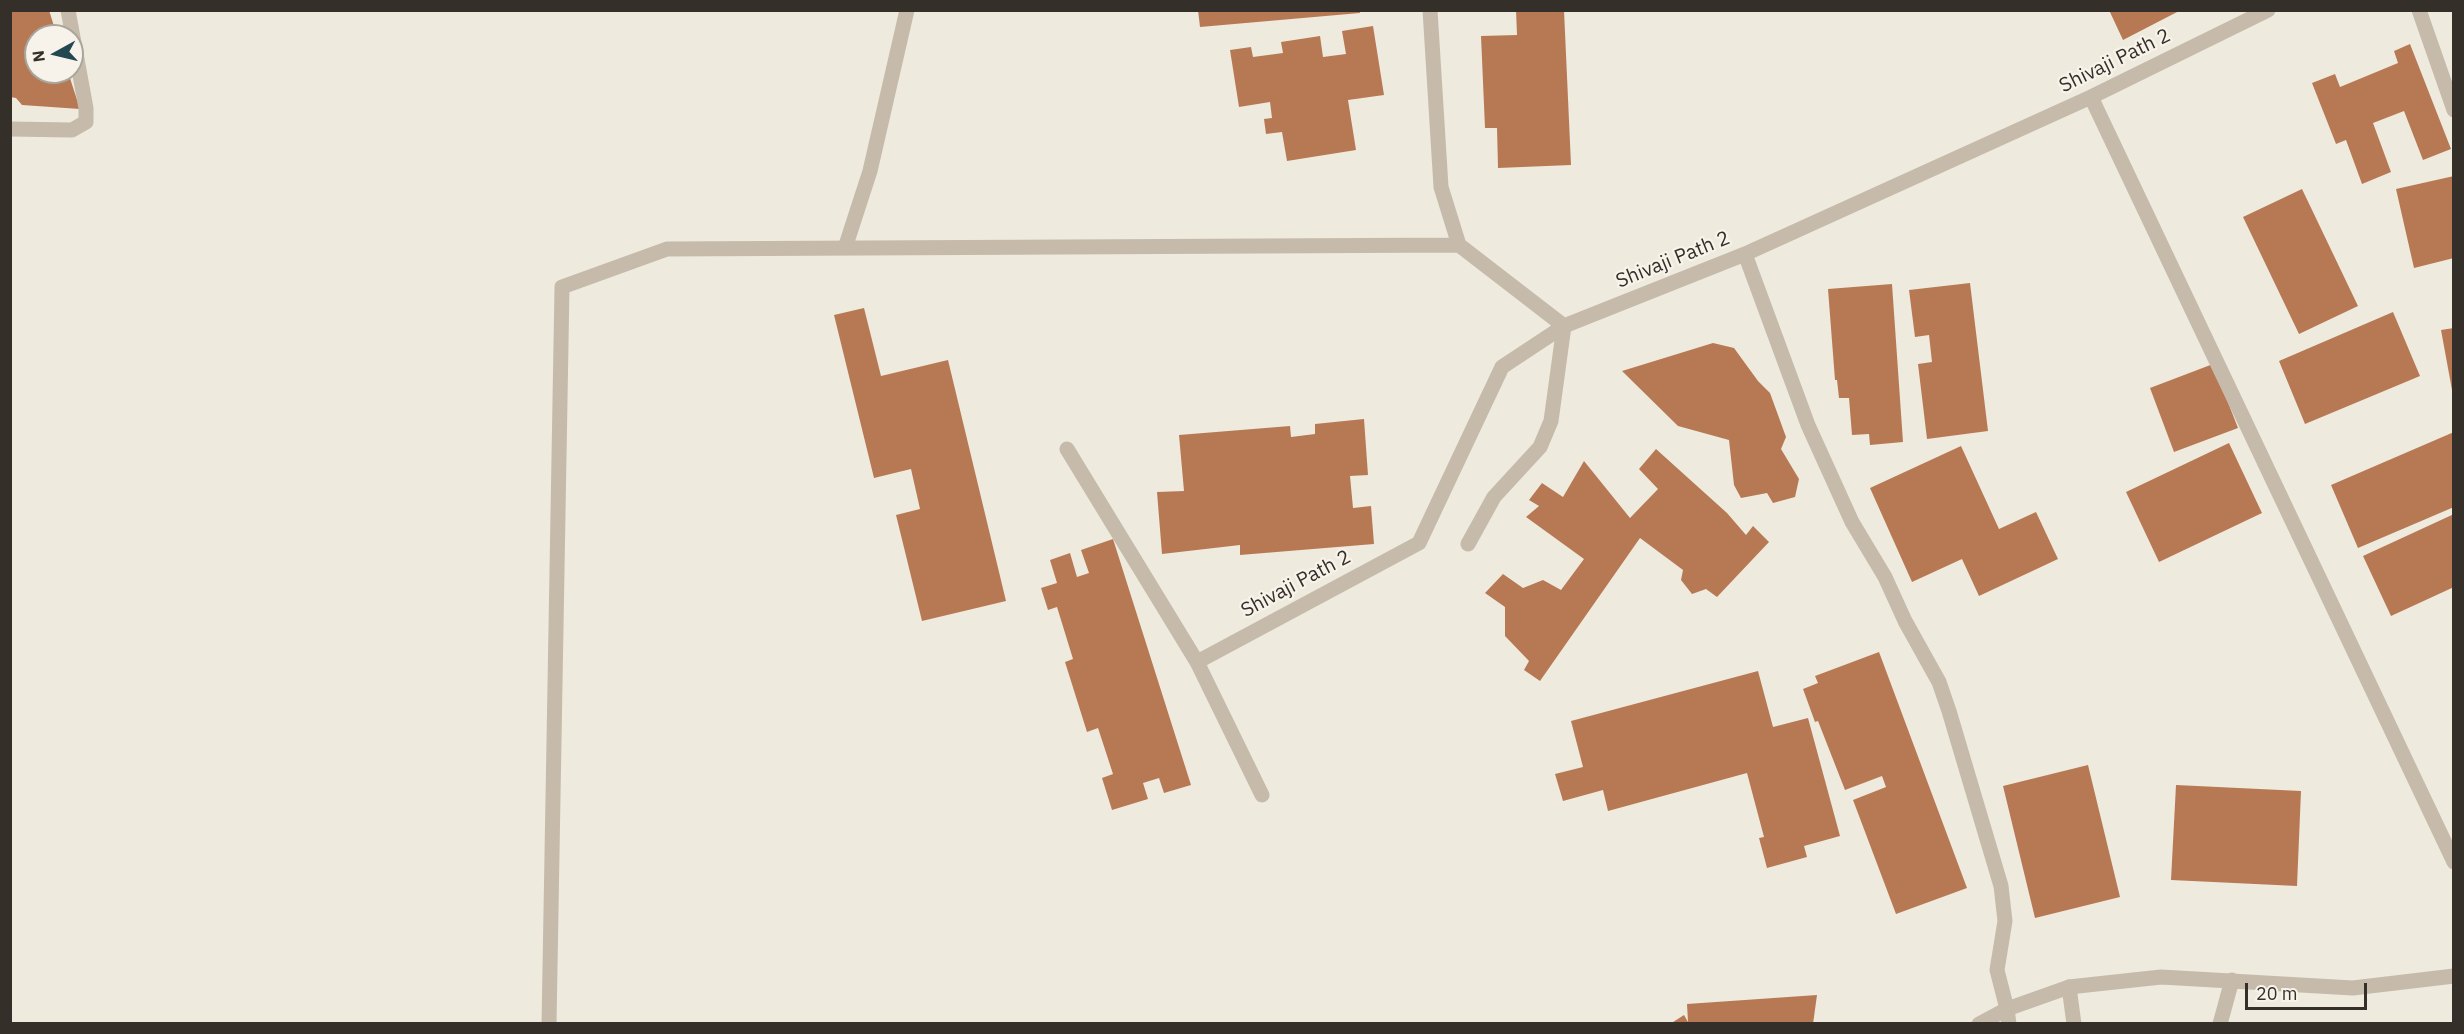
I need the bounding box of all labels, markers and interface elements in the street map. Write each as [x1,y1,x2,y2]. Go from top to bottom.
north arrow [24,24,84,84]
street label: Shivaji Path 2 [2055,24,2175,98]
text: N [27,49,49,63]
street label: Shivaji Path 2 [1613,226,1733,294]
street label: Shivaji Path 2 [1237,545,1355,623]
scale bar [2248,971,2370,1009]
text: 20 m [2256,982,2298,1005]

